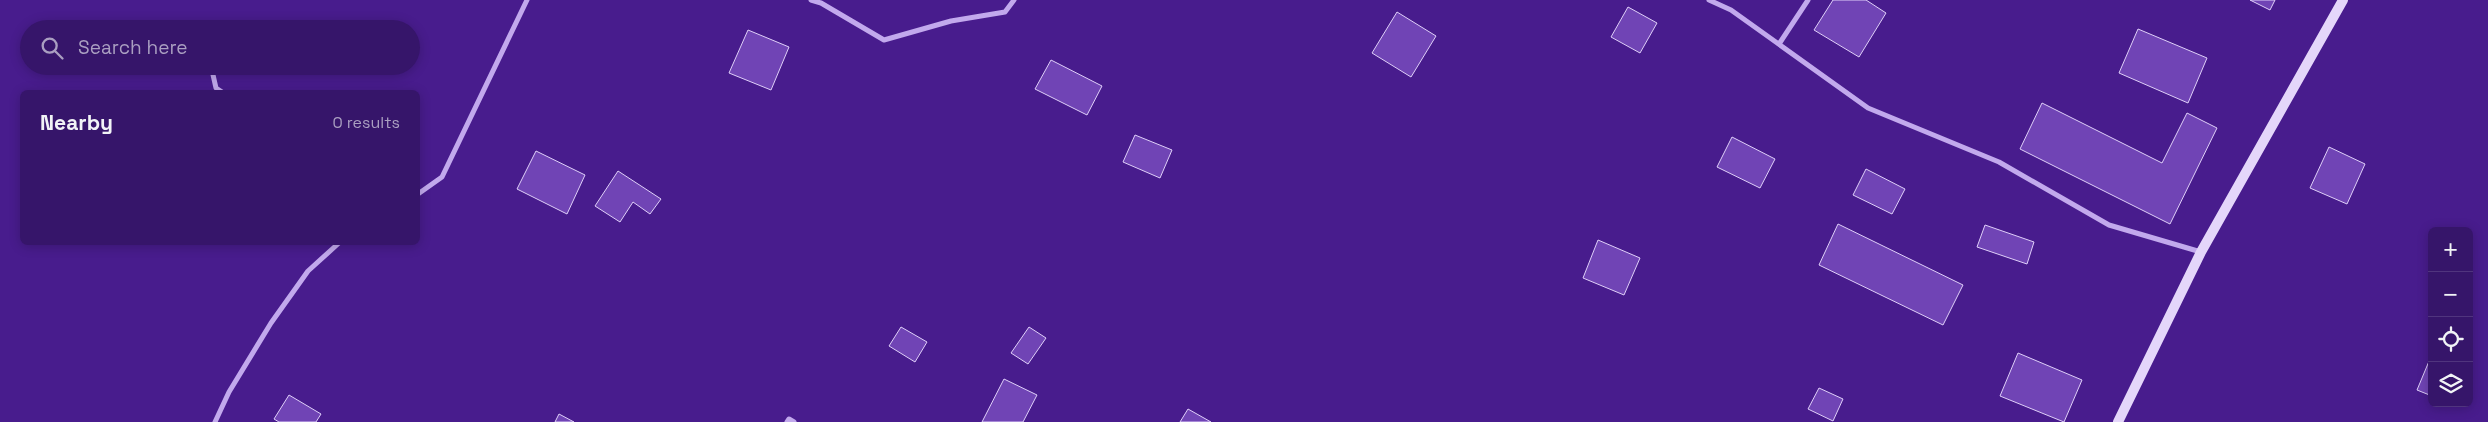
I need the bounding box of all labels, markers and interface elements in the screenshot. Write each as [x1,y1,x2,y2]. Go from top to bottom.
search box [20,20,420,75]
icon: search [38,34,66,62]
text: Search here [78,35,188,60]
text: Nearby [40,109,113,136]
text: 0 results [332,112,400,133]
map controls [2428,227,2473,407]
button: + [2428,227,2473,272]
button: − [2428,272,2473,317]
button: locate [2428,317,2473,362]
button: layers [2428,362,2473,407]

